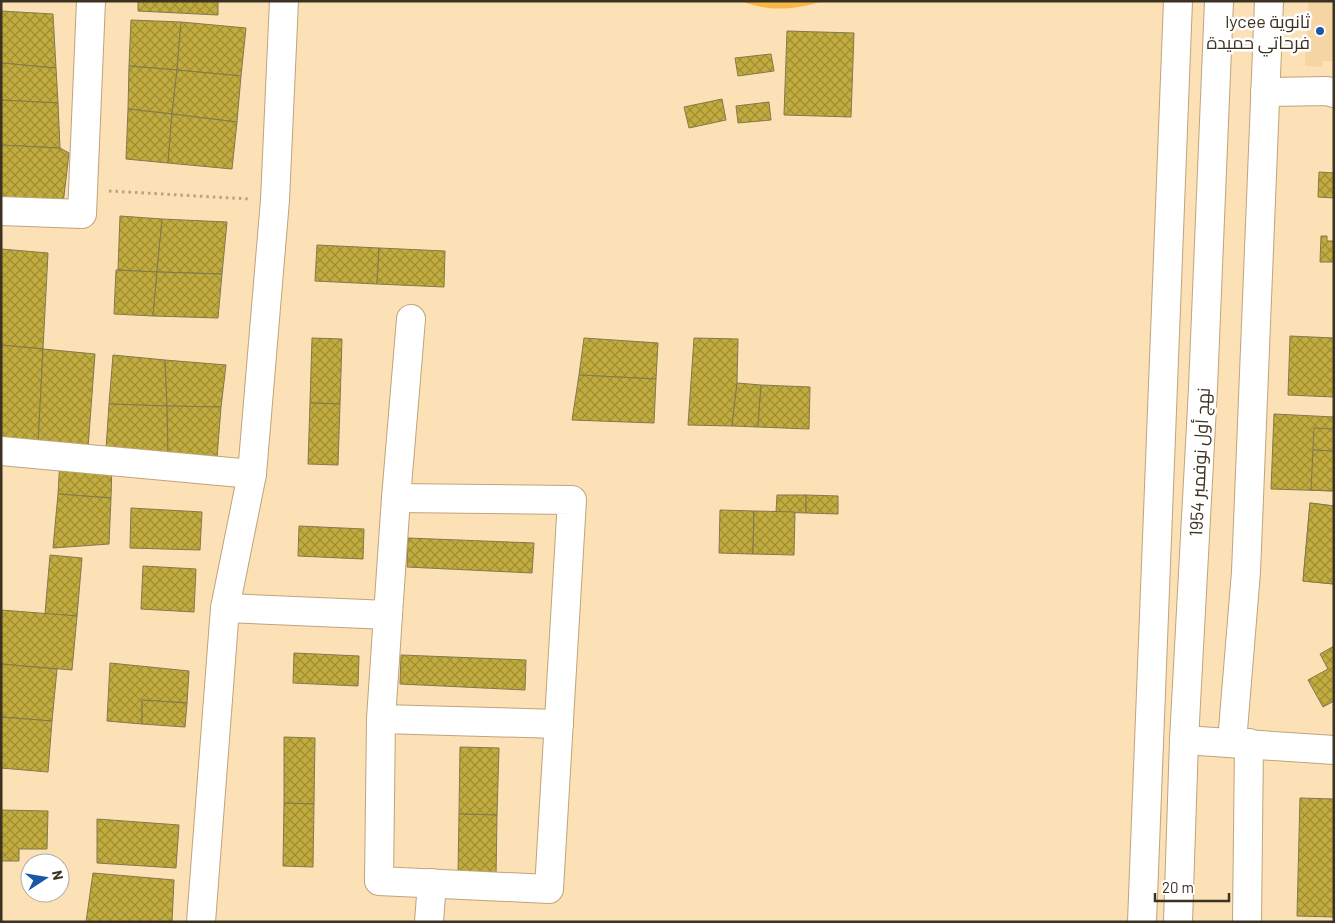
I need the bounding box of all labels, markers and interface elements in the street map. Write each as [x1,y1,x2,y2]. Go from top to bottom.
place label: lycee ثانوية فرحاتي حميدة [1206,10,1310,57]
marker: lycee ثانوية فرحاتي حميدة [1314,25,1326,37]
street label: نهج أول نوفمبر 1954 [1184,387,1216,537]
north arrow [20,853,70,903]
text: N [49,869,67,882]
scale bar [1155,870,1229,902]
text: 20 m [1162,878,1194,896]

